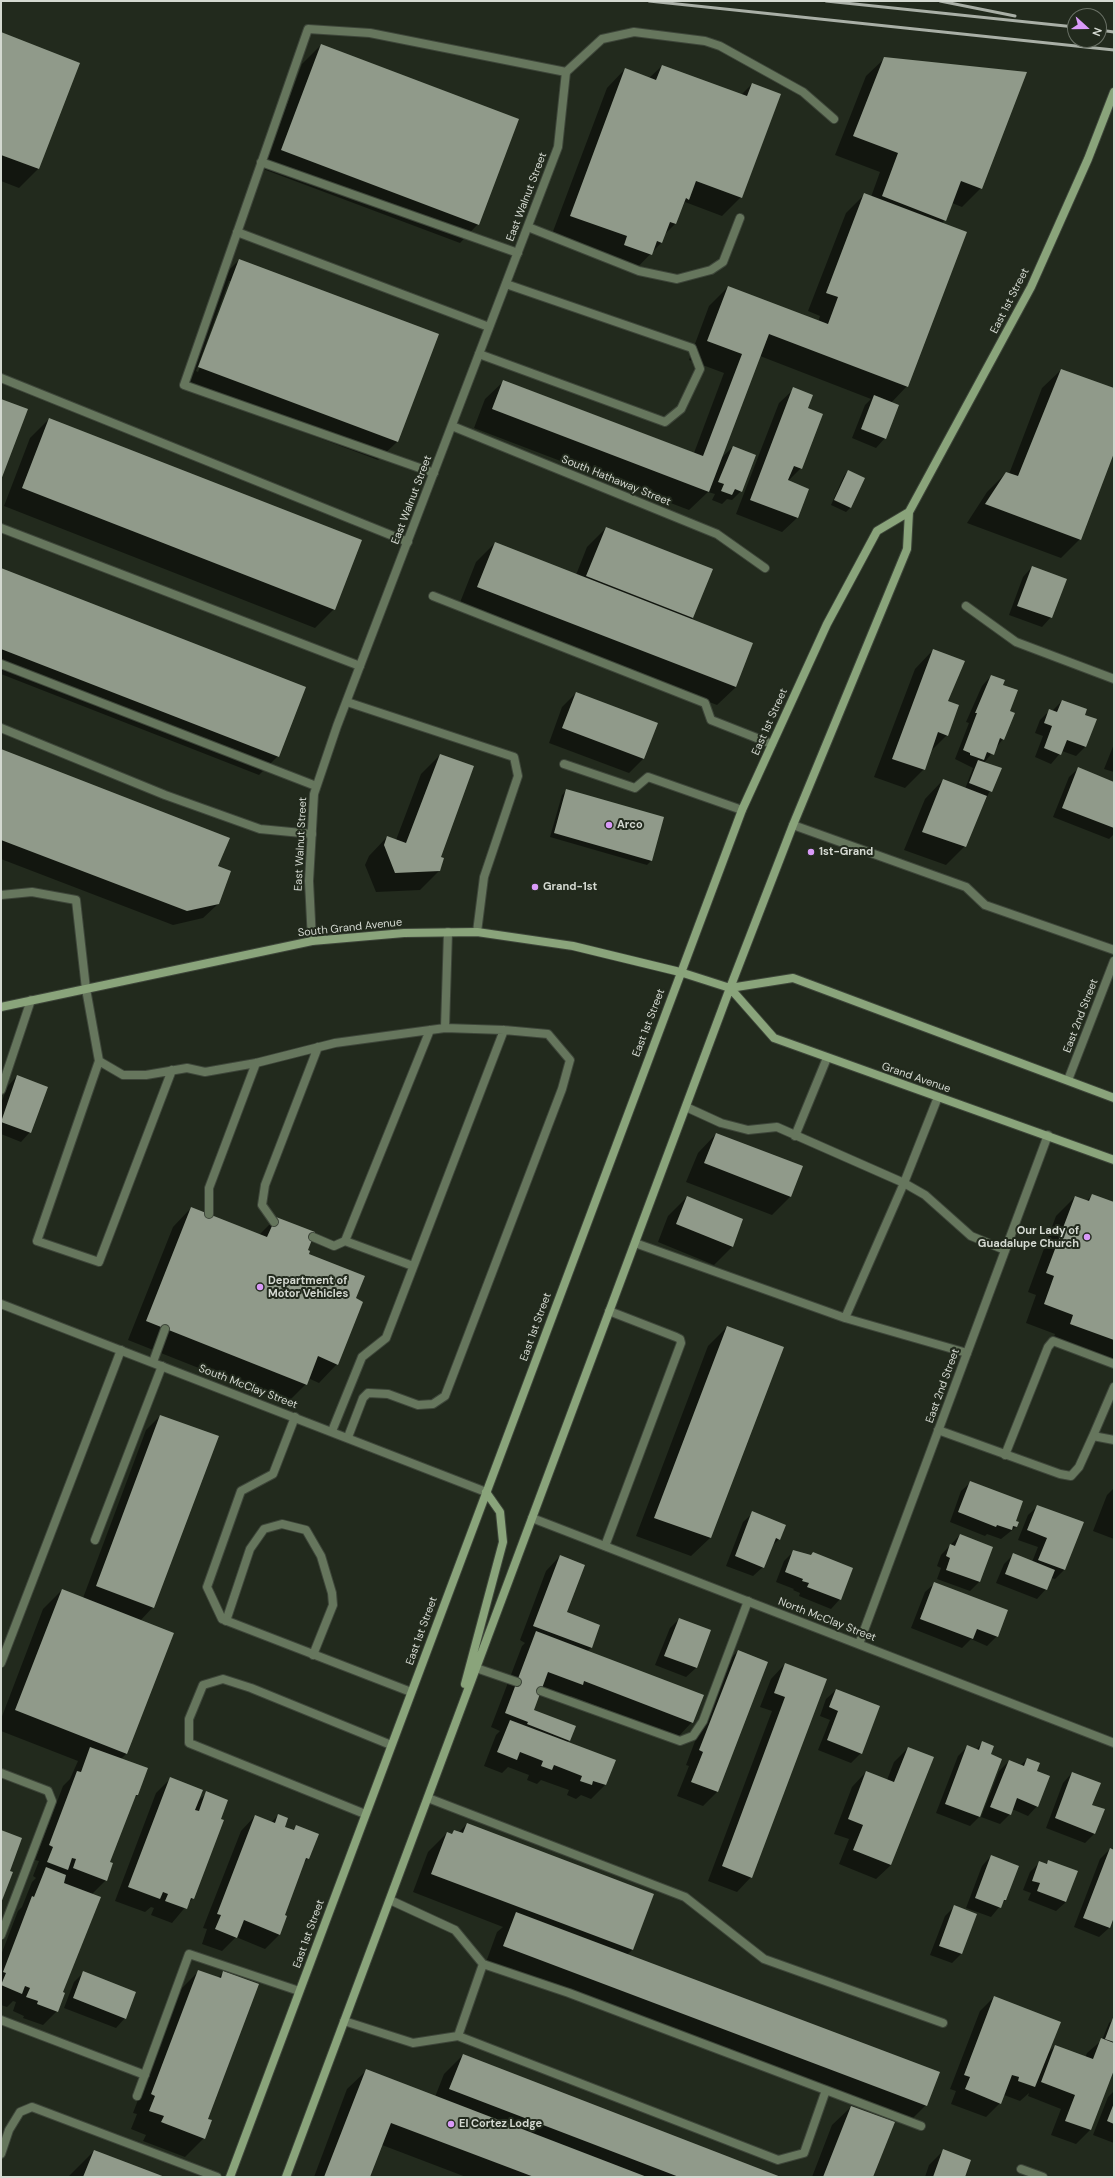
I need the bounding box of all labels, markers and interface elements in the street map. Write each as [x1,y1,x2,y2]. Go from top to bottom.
north arrow [1067,8,1107,48]
text: N [1089,26,1105,38]
street label: East Walnut Street [504,151,550,243]
street label: East 1st Street [988,266,1032,336]
street label: South Hathaway Street [559,453,673,509]
street label: East Walnut Street [389,454,435,546]
street label: East 1st Street [749,687,791,757]
street label: East Walnut Street [292,797,310,891]
place label: Arco [617,818,643,832]
marker: Arco [604,820,614,830]
place label: 1st-Grand [819,845,873,859]
marker: 1st-Grand [806,847,816,857]
place label: Grand-1st [543,880,597,894]
marker: Grand-1st [530,882,540,892]
street label: South Grand Avenue [297,916,403,940]
street label: East 2nd Street [1061,977,1101,1055]
street label: East 1st Street [630,987,668,1059]
street label: Grand Avenue [880,1060,952,1096]
place label: Our Lady of Guadalupe Church [978,1224,1079,1250]
marker: Our Lady of Guadalupe Church [1082,1232,1092,1242]
place label: Department of Motor Vehicles [268,1274,348,1300]
marker: Department of Motor Vehicles [255,1282,265,1292]
street label: East 1st Street [518,1291,554,1363]
street label: East 2nd Street [923,1347,963,1425]
street label: South McClay Street [197,1362,299,1412]
street label: East 1st Street [404,1595,440,1667]
street label: North McClay Street [776,1595,878,1645]
street label: East 1st Street [291,1898,327,1970]
place label: El Cortez Lodge [459,2117,542,2131]
marker: El Cortez Lodge [446,2119,456,2129]

